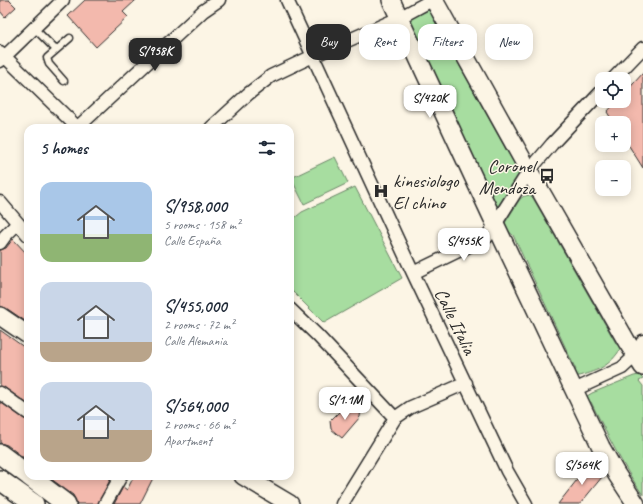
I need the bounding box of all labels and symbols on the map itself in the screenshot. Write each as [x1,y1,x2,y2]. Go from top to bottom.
pin: S/958K [122,38,188,72]
pin: S/420K [397,85,463,119]
place label: Coronel Mendoza [479,154,539,200]
bus stop icon: Coronel Mendoza [538,167,556,185]
place label: kinesiologo El chino [393,169,460,215]
hospital icon: kinesiologo El chino [372,182,390,200]
pin: S/455K [431,228,497,262]
street label: Calle Italia [429,284,482,360]
pin: S/1.1M [312,387,378,421]
pin: S/564K [549,452,615,486]

